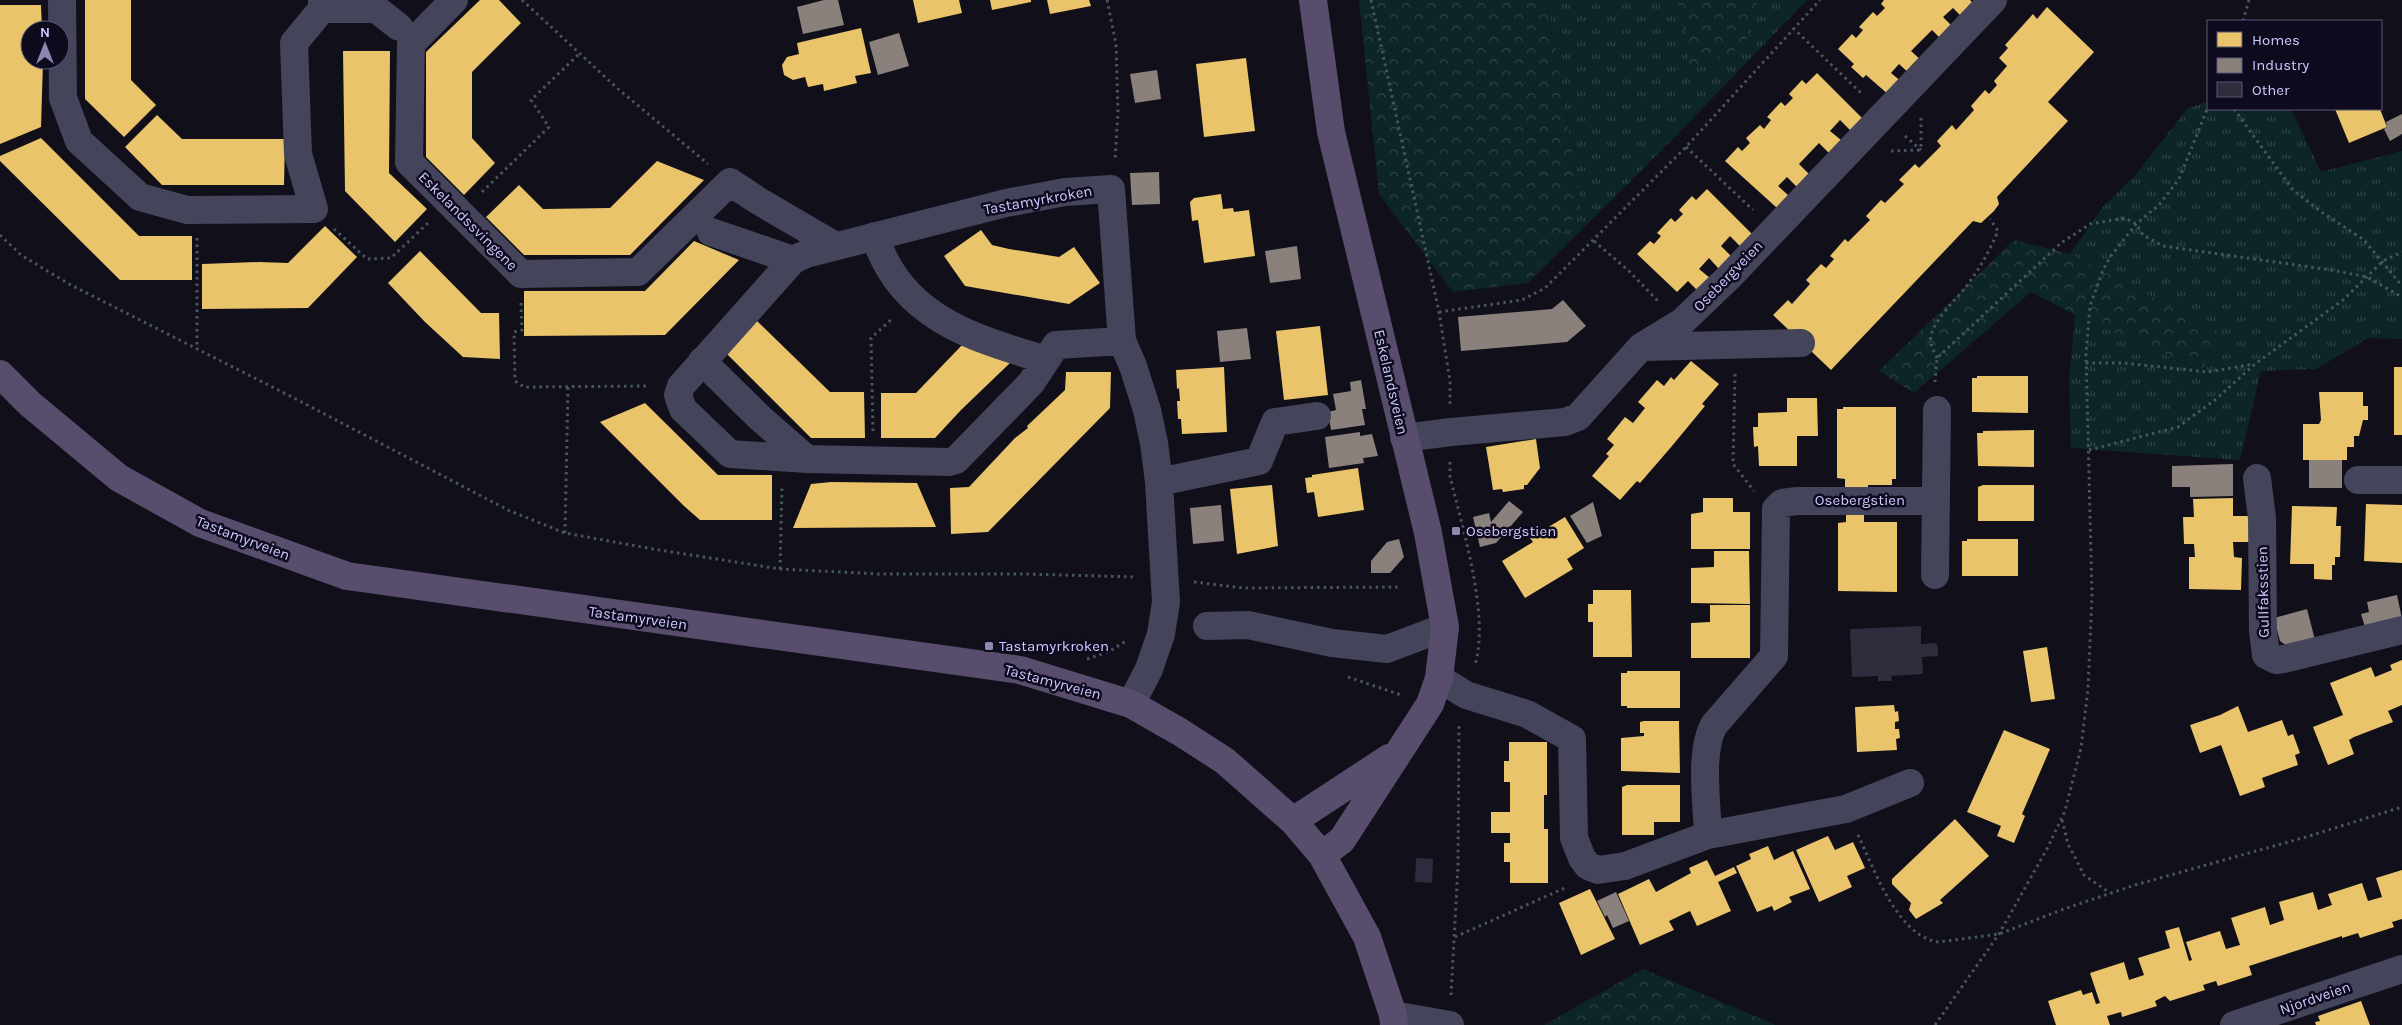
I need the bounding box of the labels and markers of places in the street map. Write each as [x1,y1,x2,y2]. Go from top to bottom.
place label: Osebergstien [1466,522,1556,540]
marker: Osebergstien [1450,525,1462,537]
place label: Tastamyrkroken [999,637,1109,655]
marker: Tastamyrkroken [983,640,995,652]

